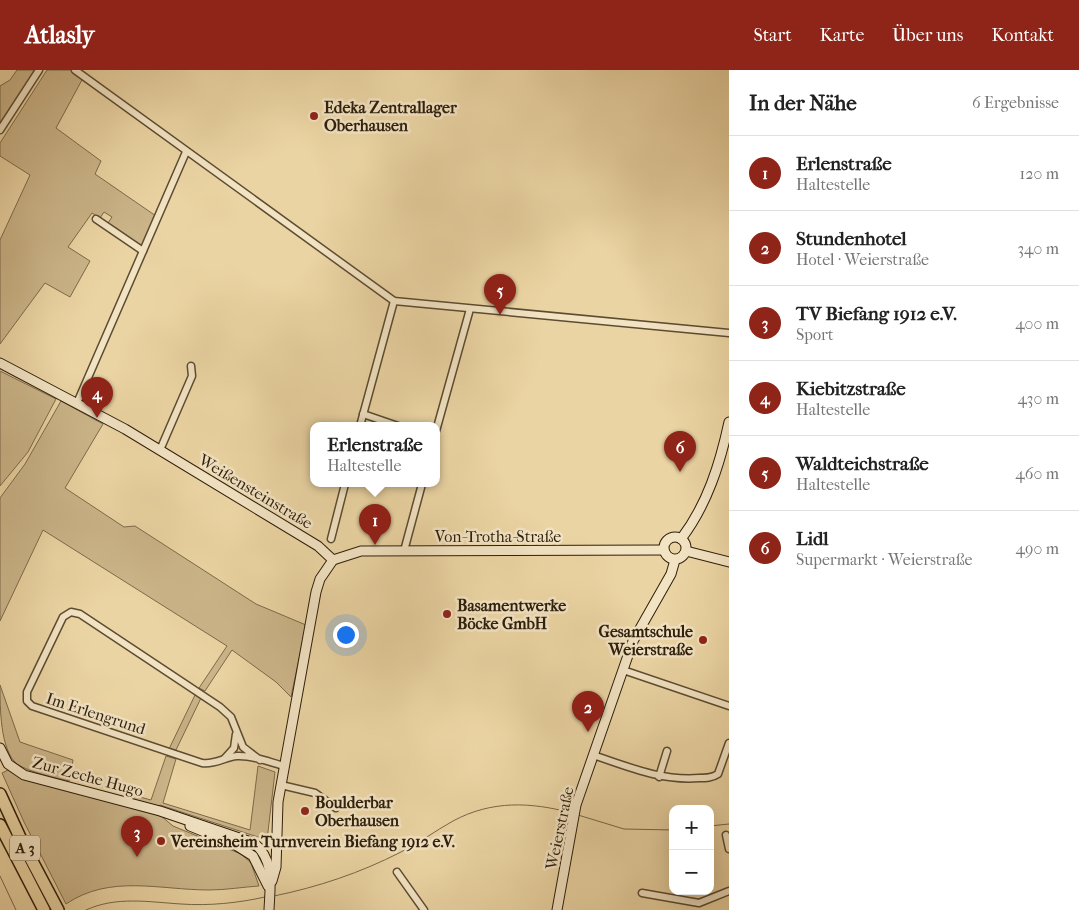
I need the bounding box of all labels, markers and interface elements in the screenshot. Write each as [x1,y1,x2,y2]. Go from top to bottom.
text: Atlasly [25,21,94,49]
text: Start [753,25,792,46]
text: Karte [820,25,864,46]
text: Über uns [892,25,963,46]
text: Kontakt [991,25,1054,46]
text: In der Nähe [749,91,857,115]
text: 6 Ergebnisse [972,93,1059,112]
place label: Edeka Zentrallager Oberhausen [324,98,458,135]
marker: Edeka Zentrallager Oberhausen [308,110,320,122]
text: Erlenstraße [796,153,892,175]
text: 1 [762,164,768,183]
text: 120 m [1020,164,1059,183]
text: Haltestelle [796,175,870,194]
text: Stundenhotel [796,228,907,250]
text: 2 [761,239,769,258]
text: 340 m [1017,239,1059,258]
text: Hotel · Weierstraße [796,250,929,269]
pin: 5 [484,274,516,315]
text: TV Biefang 1912 e.V. [796,303,957,325]
text: 3 [762,314,768,333]
text: 400 m [1015,314,1059,333]
text: Sport [796,325,834,344]
pin: 4 [81,377,113,418]
text: Kiebitzstraße [796,378,906,400]
text: 4 [760,389,770,408]
text: 430 m [1017,389,1059,408]
text: Haltestelle [796,400,870,419]
popup [310,422,440,487]
pin: 6 [664,431,696,472]
text: Erlenstraße [327,434,423,456]
street label: Weißensteinstraße [195,449,316,533]
text: Waldteichstraße [796,453,929,475]
text: Haltestelle [327,456,401,475]
text: 5 [762,464,768,483]
text: 460 m [1015,464,1059,483]
text: Haltestelle [796,475,870,494]
pin: 1 [359,504,391,545]
street label: Von-Trotha-Straße [434,527,561,546]
text: Lidl [796,528,829,550]
text: 6 [761,539,769,558]
text: 490 m [1016,539,1059,558]
text: Supermarkt · Weierstraße [796,550,972,569]
place label: Basamentwerke Böcke GmbH [457,596,566,633]
marker: Basamentwerke Böcke GmbH [441,608,453,620]
your location [333,622,359,648]
place label: Gesamtschule Weierstraße [599,622,693,659]
marker: Gesamtschule Weierstraße [697,634,709,646]
street label: Im Erlengrund [44,688,148,739]
pin: 2 [572,691,604,732]
street label: Zur Zeche Hugo [30,753,145,800]
street label: Weierstraße [541,785,578,872]
place label: Boulderbar Oberhausen [315,793,400,830]
marker: Boulderbar Oberhausen [299,805,311,817]
map controls [669,805,714,895]
button: + [669,805,714,850]
pin: 3 [121,816,153,857]
place label: Vereinsheim Turnverein Biefang 1912 e.V. [170,832,455,852]
marker: Vereinsheim Turnverein Biefang 1912 e.V. [155,835,167,847]
road number: A 3 [10,836,40,860]
button: − [669,850,714,895]

